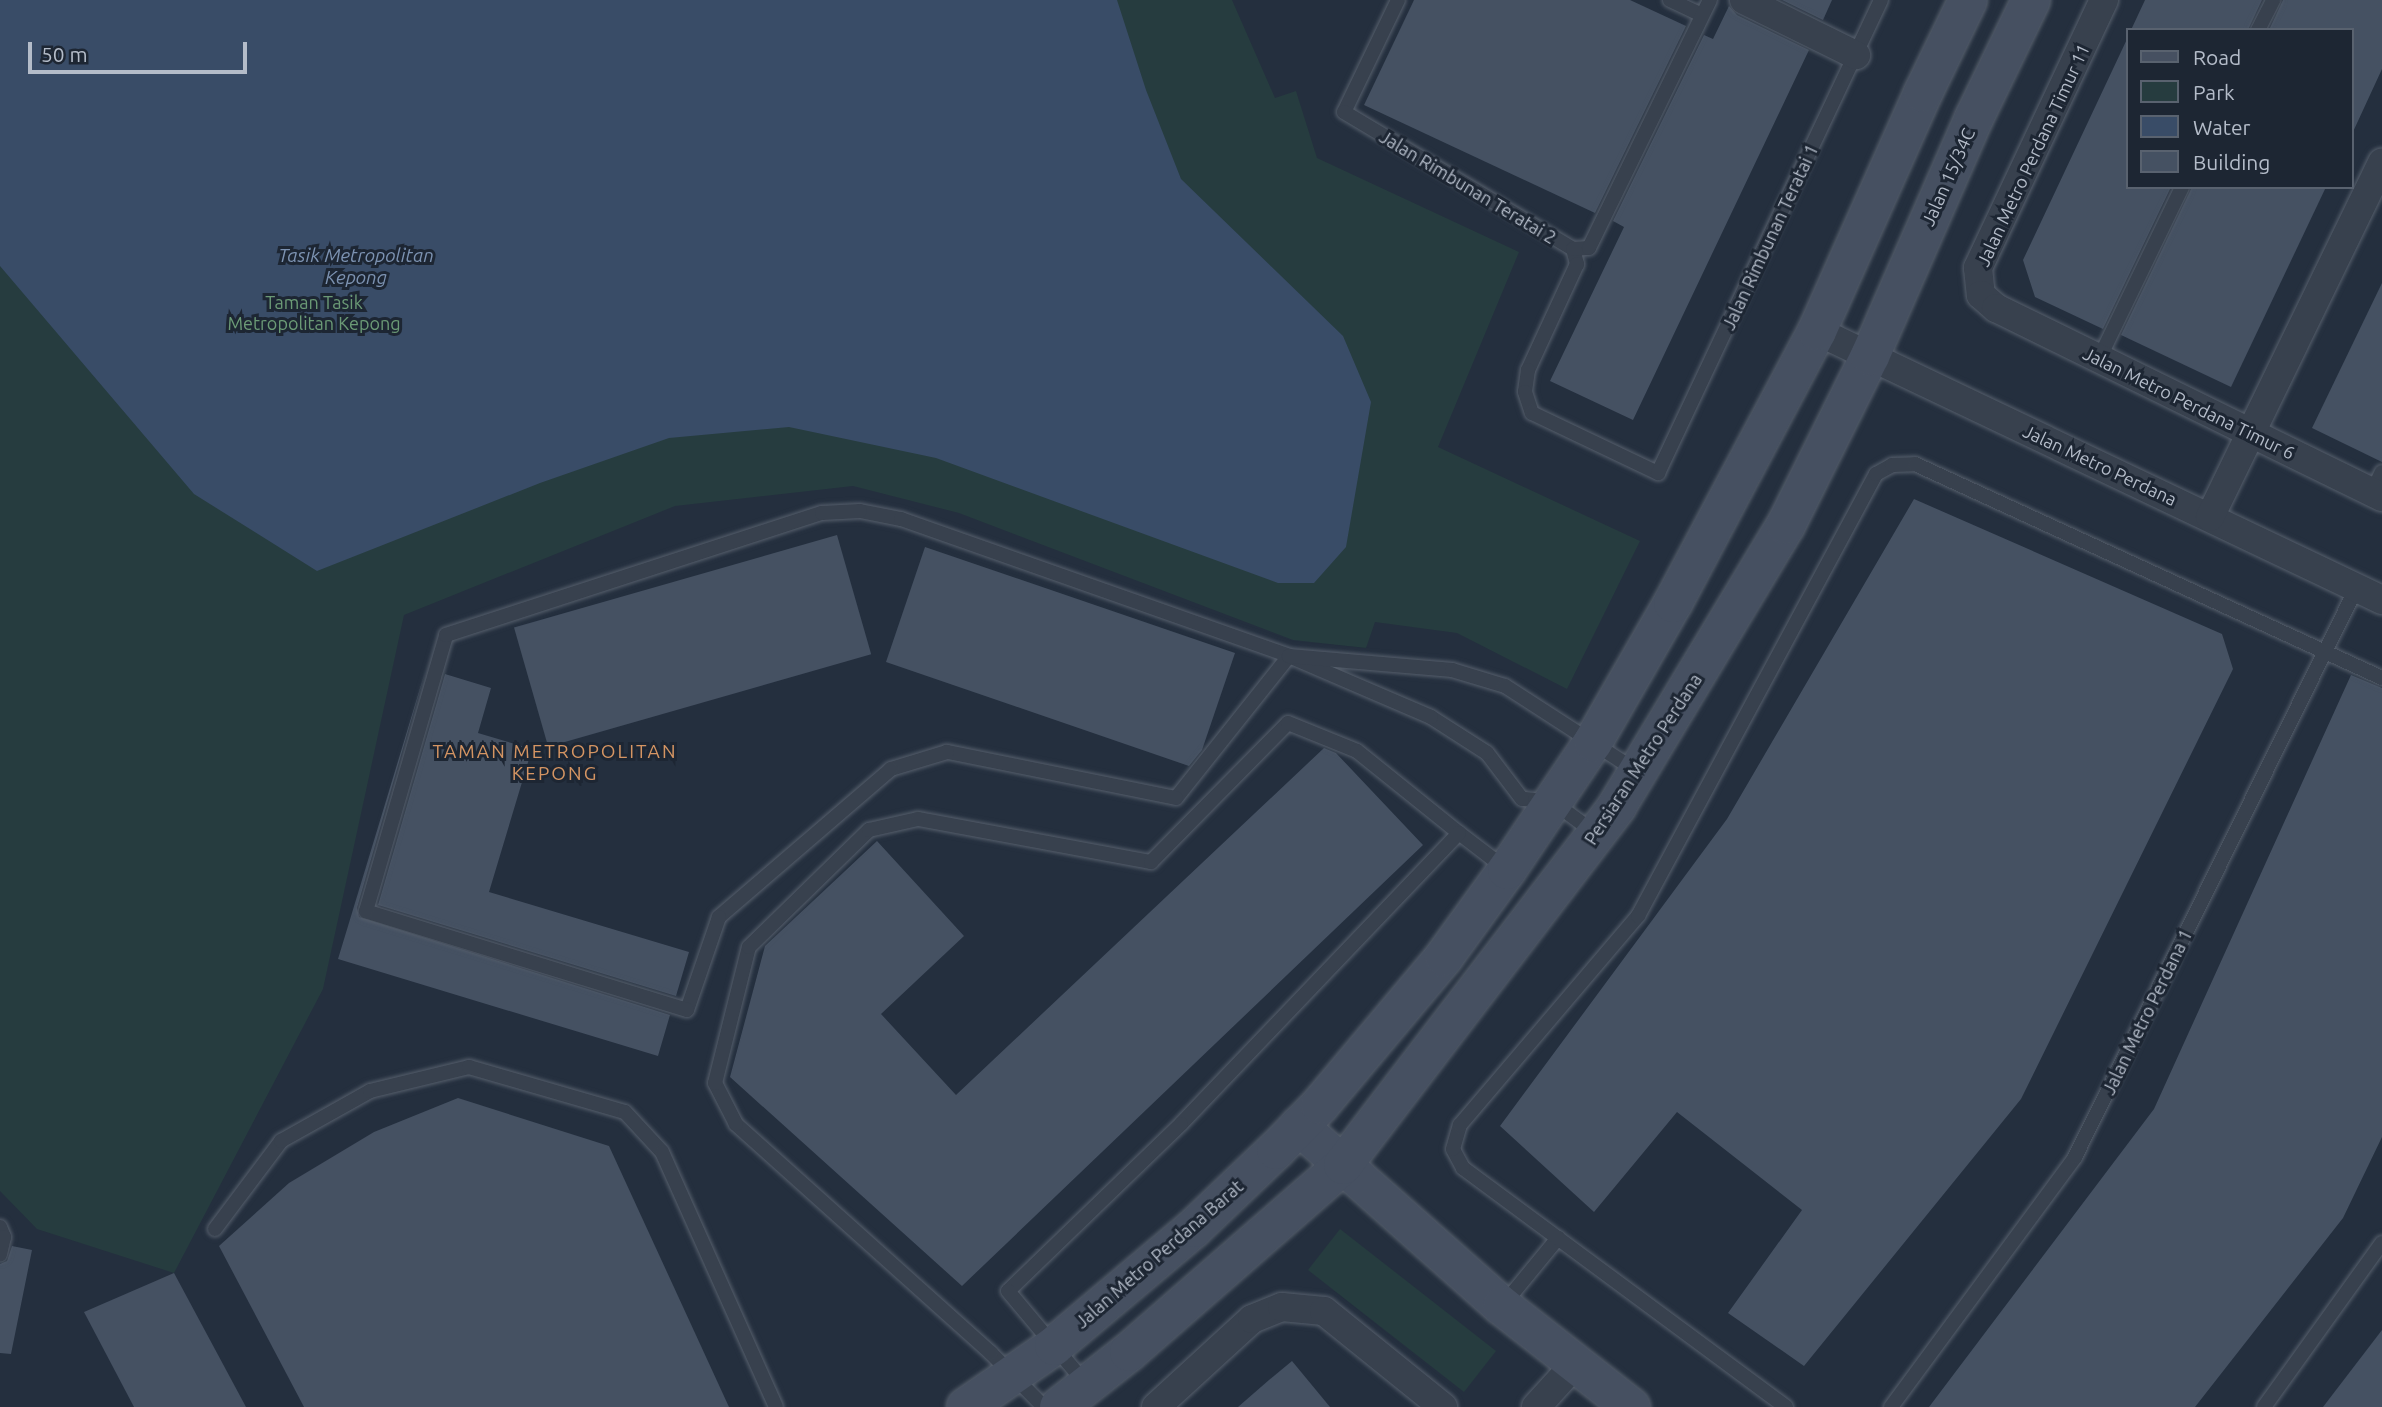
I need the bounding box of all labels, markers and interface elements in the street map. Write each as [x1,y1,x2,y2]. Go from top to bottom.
scale bar [32,28,250,72]
legend [2126,28,2354,189]
street label: Jalan Metro Perdana Timur 11 [1972,40,2094,270]
text: 50 m [41,42,88,66]
text: Road [2193,45,2241,69]
text: Park [2193,80,2235,104]
text: Water [2193,115,2251,139]
street label: Jalan 15/34C [1917,125,1979,229]
street label: Jalan Rimbunan Teratai 2 [1376,126,1560,248]
street label: Jalan Rimbunan Teratai 1 [1717,141,1823,333]
text: Building [2193,150,2270,174]
water label: Tasik Metropolitan Kepong [278,245,434,289]
park label: Taman Tasik Metropolitan Kepong [227,292,401,334]
street label: Jalan Metro Perdana Timur 6 [2080,342,2298,464]
street label: Jalan Metro Perdana [2020,420,2180,510]
street label: Persiaran Metro Perdana [1580,669,1706,849]
district label: TAMAN METROPOLITAN KEPONG [435,741,675,785]
street label: Jalan Metro Perdana 1 [2098,926,2196,1098]
street label: Jalan Metro Perdana Barat [1071,1175,1247,1333]

